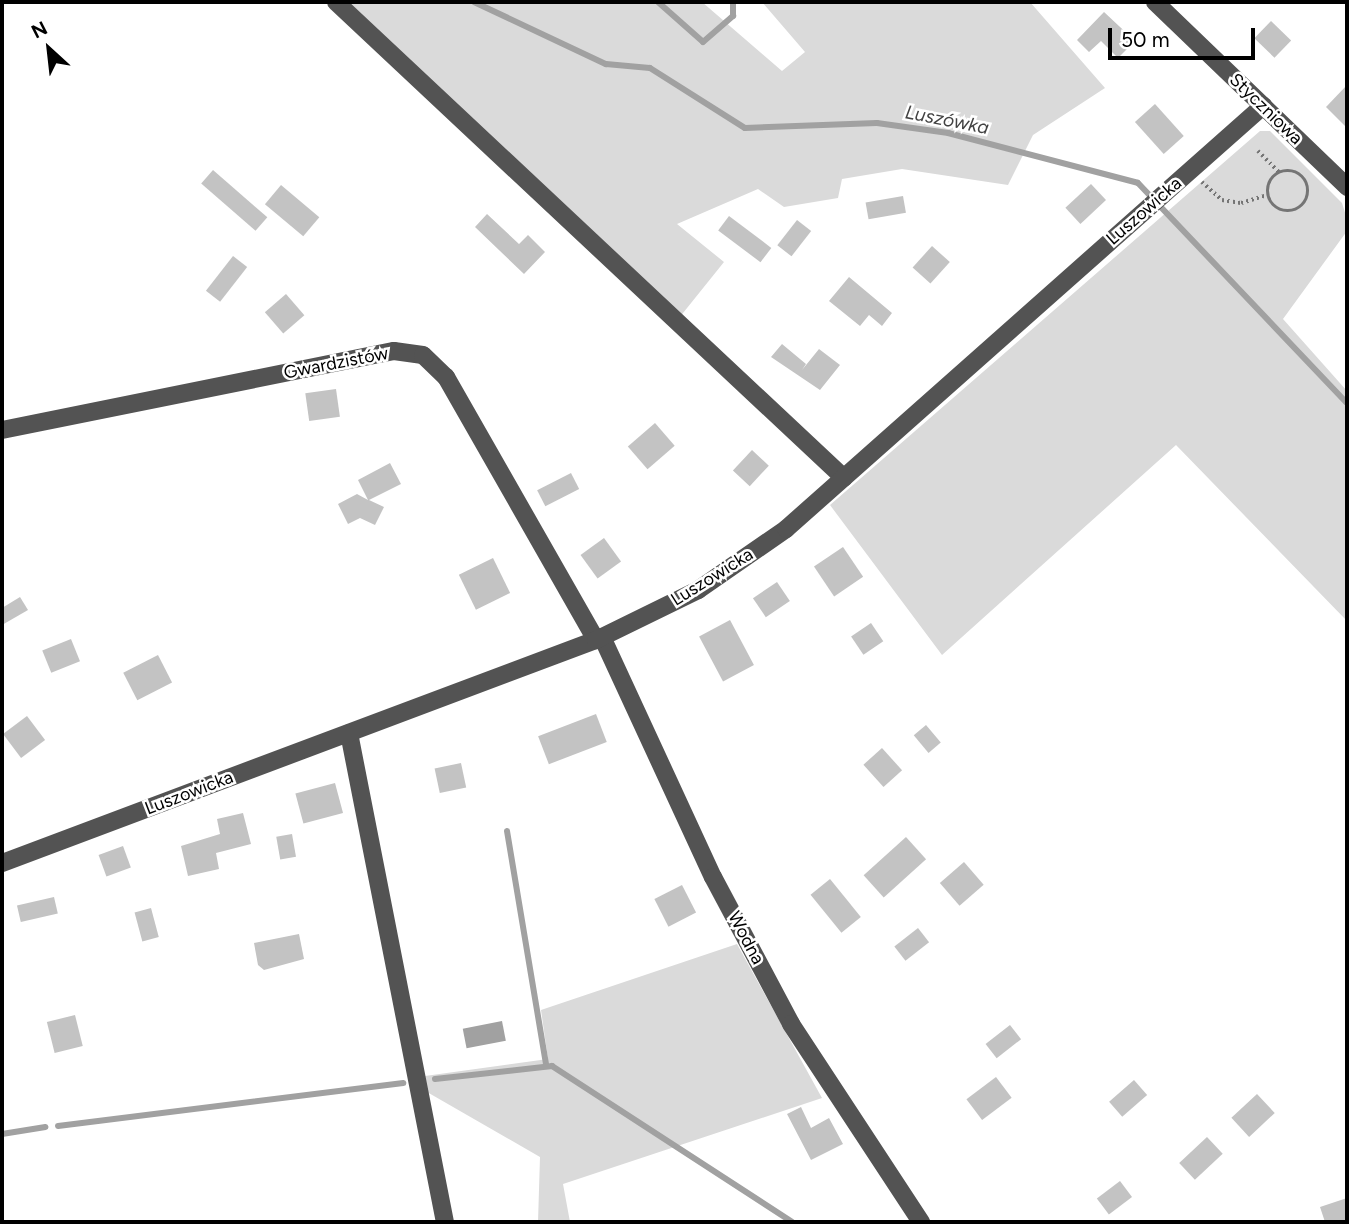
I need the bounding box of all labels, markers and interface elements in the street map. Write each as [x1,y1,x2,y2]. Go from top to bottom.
north arrow [14,14,84,84]
scale bar [1111,14,1258,58]
text: N [27,16,51,43]
text: 50 m [1121,27,1170,52]
street label: Styczniowa [1225,69,1307,149]
water label: Luszówka [903,101,991,139]
street label: Luszowicka [1102,172,1186,250]
street label: Gwardzistów [282,342,390,384]
street label: Luszowicka [667,543,757,611]
street label: Luszowicka [142,766,236,820]
street label: Wodna [723,908,769,968]

